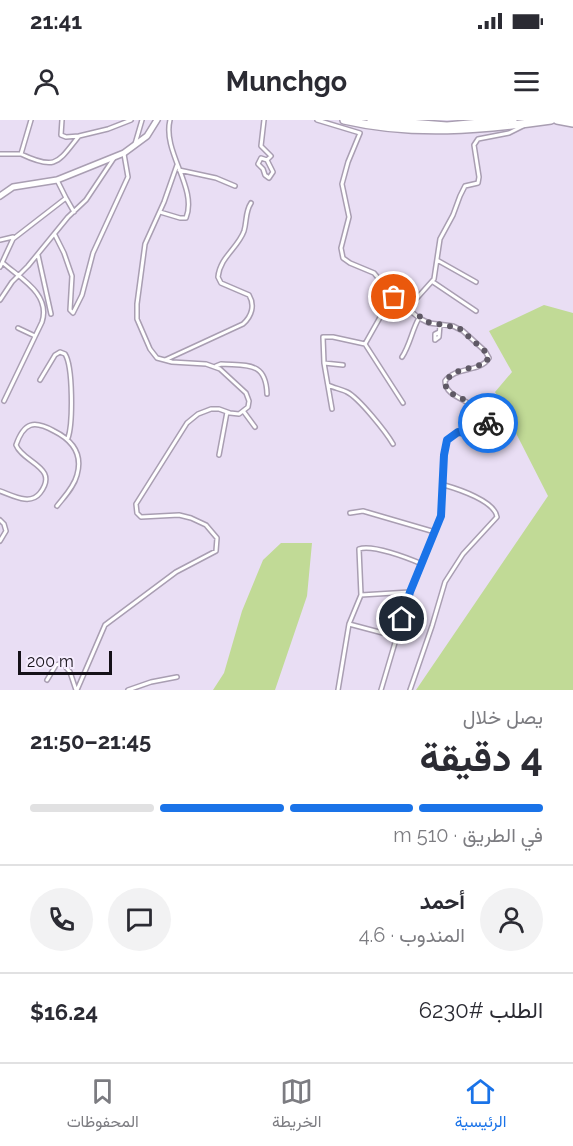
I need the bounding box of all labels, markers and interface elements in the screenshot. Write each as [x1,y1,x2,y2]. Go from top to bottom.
text: 21:41 [30,8,82,34]
icon: person [30,65,63,98]
icon: menu [510,65,543,98]
text: Munchgo [226,66,347,97]
pin [368,271,419,322]
icon: bag [377,280,410,313]
courier [458,393,518,453]
icon: bike [472,407,505,440]
pin [376,593,427,644]
icon: home [385,602,418,635]
scale bar [18,648,112,676]
text: 200 m [27,652,74,671]
text: يصل خلال [463,705,543,729]
text: 21:45–21:50 [30,728,151,754]
text: 4 دقيقة [419,734,543,780]
text: في الطريق · 510 m [393,823,543,847]
button: phone [30,888,93,951]
button: chat [108,888,171,951]
text: أحمد [420,888,465,914]
button: person [480,888,543,951]
text: المندوب · 4.6 [359,923,465,947]
text: الطلب #6230 [419,997,543,1023]
text: $16.24 [30,999,98,1025]
tab: المحفوظات [67,1075,139,1136]
tab: الخريطة [272,1075,321,1136]
tab: الرئيسية [455,1075,506,1136]

